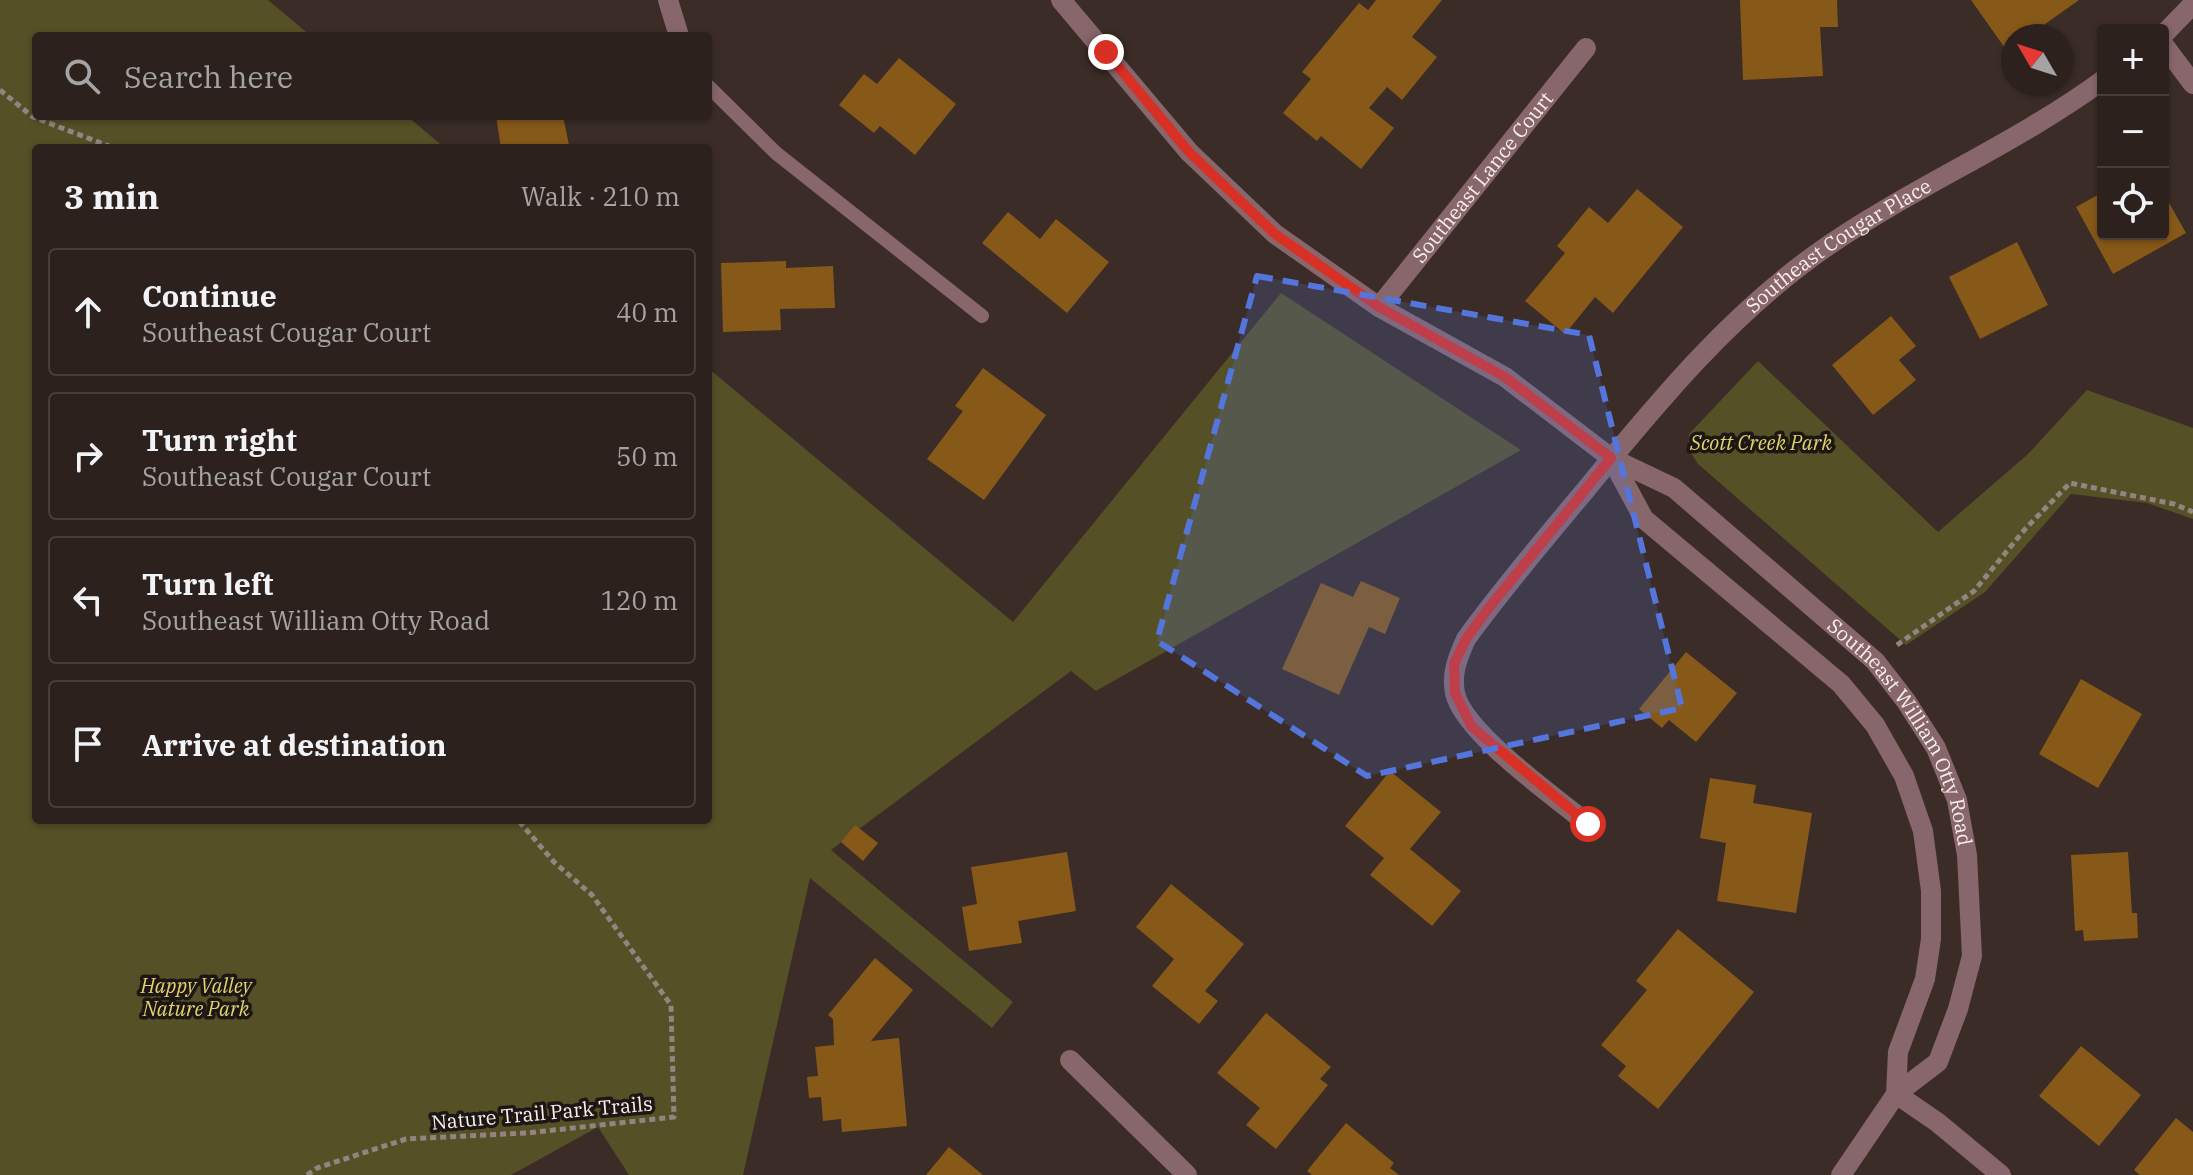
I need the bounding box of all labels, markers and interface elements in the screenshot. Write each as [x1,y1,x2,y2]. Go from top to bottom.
north arrow [2001,24,2073,96]
map controls [2097,24,2169,240]
button: + [2097,24,2169,96]
search box [32,32,712,120]
route end [1088,34,1124,70]
icon: search [60,54,104,98]
text: Search here [124,57,293,96]
street label: Southeast Lance Court [1406,86,1559,268]
button: − [2097,96,2169,168]
button: locate [2097,168,2169,240]
street label: Southeast Cougar Place [1739,172,1936,319]
text: 3 min [64,174,159,218]
text: Walk · 210 m [521,179,680,213]
text: Continue [142,276,277,315]
icon: ahead [66,290,110,334]
text: 40 m [616,295,678,329]
text: Southeast Cougar Court [142,315,431,349]
text: Turn right [142,420,297,459]
park label: Scott Creek Park [1689,429,1832,456]
icon: right [66,434,110,478]
text: 50 m [616,439,678,473]
text: Southeast Cougar Court [142,459,431,493]
text: Turn left [142,564,274,603]
icon: left [66,578,110,622]
text: 120 m [600,583,678,617]
text: Southeast William Otty Road [142,603,490,637]
street label: Southeast William Otty Road [1822,612,1979,848]
icon: arrive [66,722,110,766]
text: Arrive at destination [142,725,447,764]
route start [1570,806,1606,842]
park label: Happy Valley Nature Park [139,972,254,1022]
street label: Nature Trail Park Trails [430,1089,654,1136]

